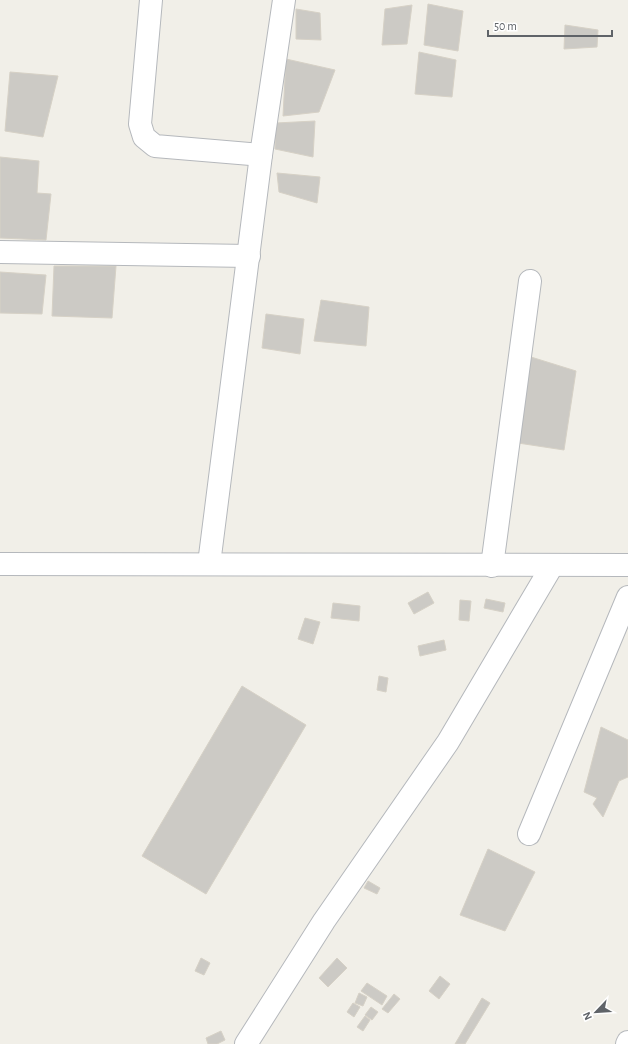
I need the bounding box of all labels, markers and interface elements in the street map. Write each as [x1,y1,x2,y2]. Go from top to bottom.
scale bar [488,12,612,38]
text: 50 m [494,20,517,32]
north arrow [576,992,616,1032]
text: N [581,1010,594,1022]

